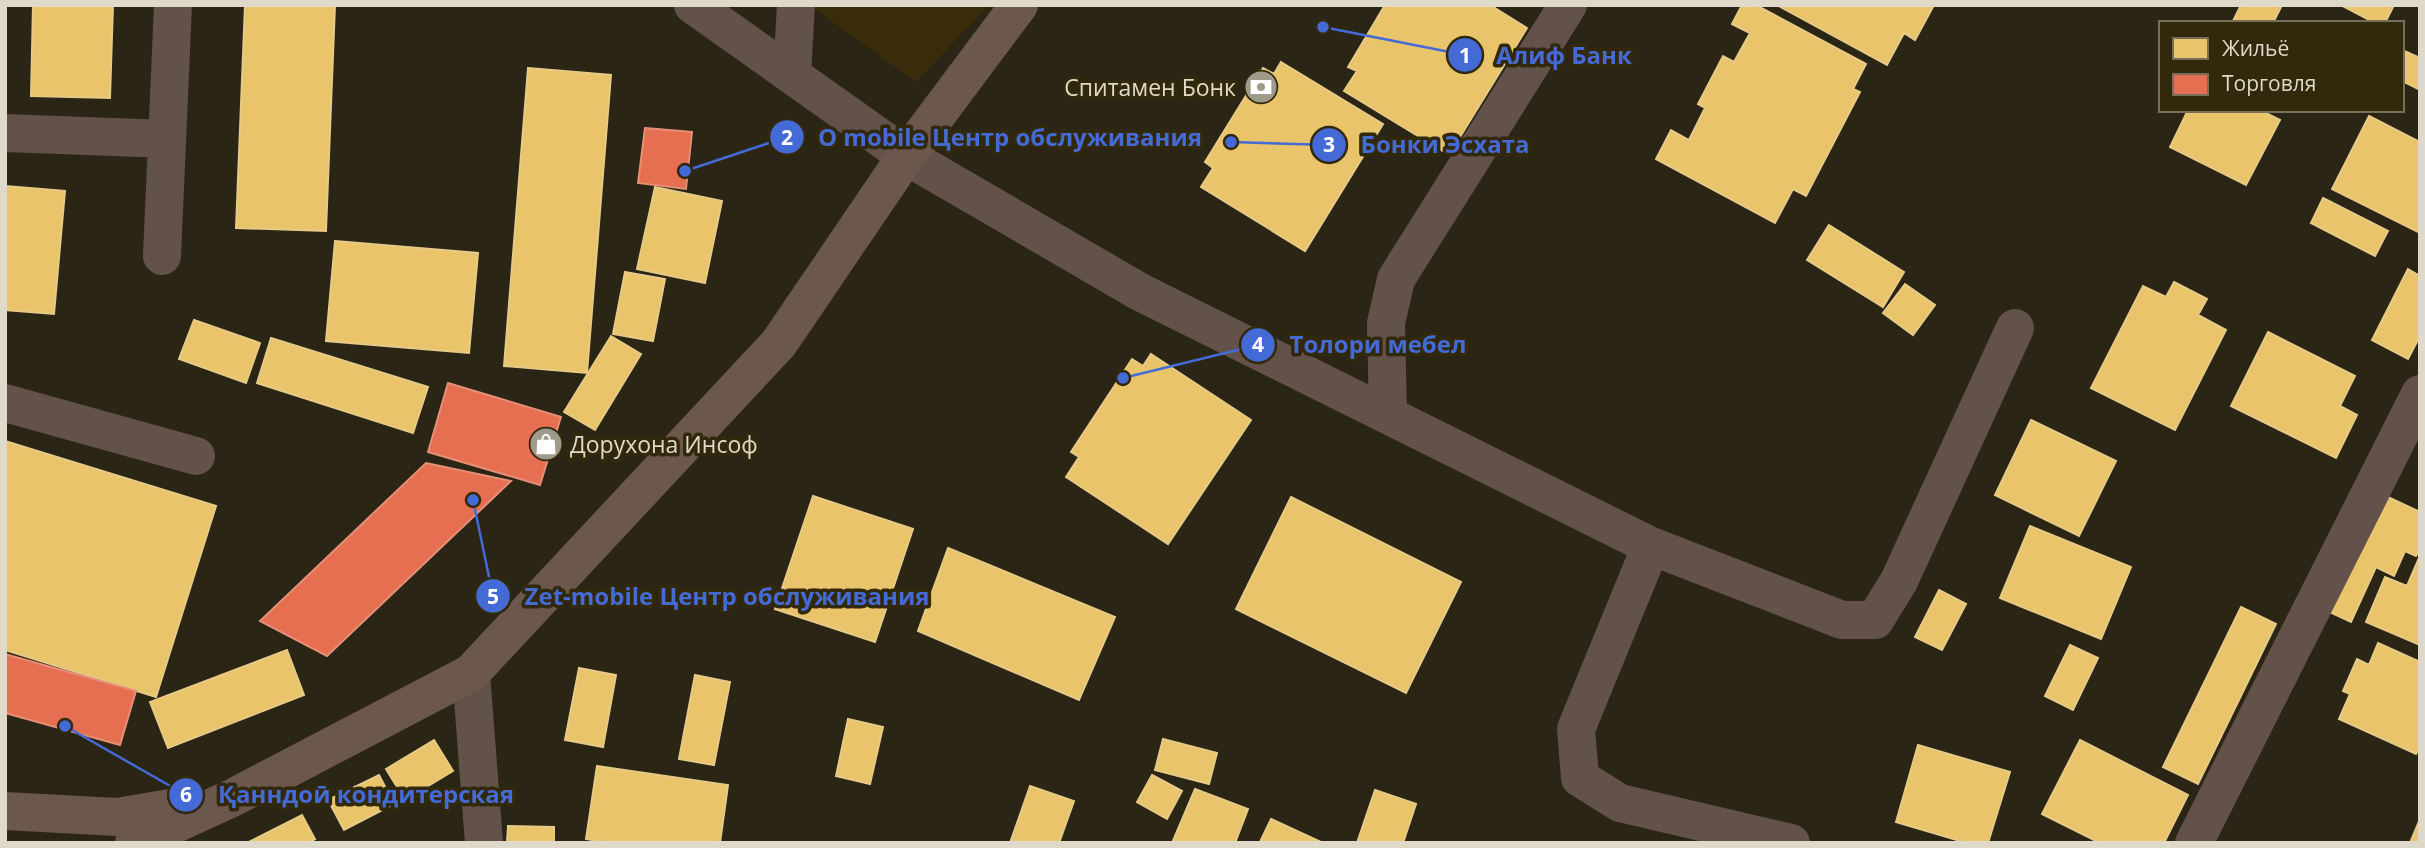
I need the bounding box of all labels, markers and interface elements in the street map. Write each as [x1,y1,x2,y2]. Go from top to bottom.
legend [2159,21,2404,112]
callout: Алиф Банк [1447,33,1646,78]
text: Жильё [2222,34,2289,62]
text: Алиф Банк [1496,38,1632,71]
text: 1 [1459,41,1471,69]
bank icon: Спитамен Бонк [1242,68,1280,106]
text: Торговля [2222,69,2316,97]
place label: Спитамен Бонк [1064,71,1236,103]
callout: O mobile Центр обслуживания [769,115,1216,160]
text: O mobile Центр обслуживания [818,120,1202,153]
callout: Бонки Эсхата [1311,122,1543,167]
text: 2 [781,123,793,151]
text: Бонки Эсхата [1361,127,1529,160]
text: 3 [1323,130,1335,158]
callout: Толори мебел [1241,322,1480,367]
text: Толори мебел [1290,327,1466,360]
text: 4 [1252,330,1264,358]
shop icon: Дорухона Инсоф [527,425,565,463]
place label: Дорухона Инсоф [570,428,758,460]
callout: Zet-mobile Центр обслуживания [476,574,944,619]
text: Zet-mobile Центр обслуживания [525,579,929,612]
text: 5 [487,582,499,610]
callout: Қанндоӣ кондитерская [169,772,528,817]
text: Қанндоӣ кондитерская [218,777,514,810]
text: 6 [180,780,192,808]

